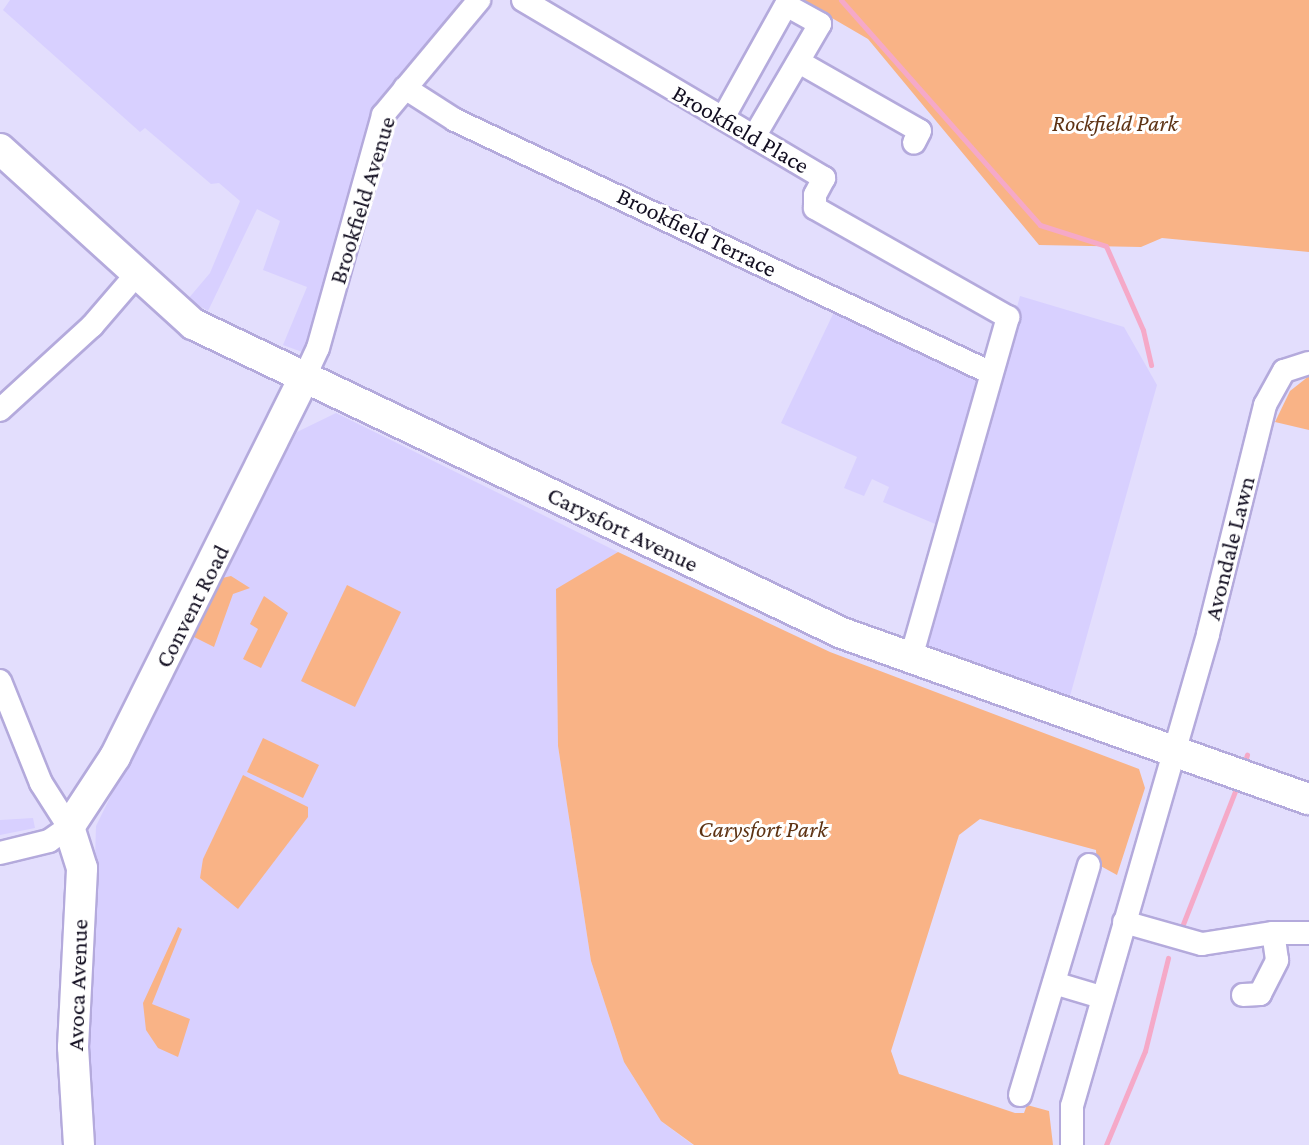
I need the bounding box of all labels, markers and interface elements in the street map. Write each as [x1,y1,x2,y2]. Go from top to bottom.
street label: Brookfield Place [668,78,814,180]
park label: Rockfield Park [1052,109,1178,137]
street label: Brookfield Avenue [323,113,401,287]
street label: Brookfield Terrace [613,181,781,283]
street label: Avondale Lawn [1197,473,1261,623]
street label: Carysfort Avenue [543,480,703,578]
street label: Convent Road [149,540,235,672]
park label: Carysfort Park [698,815,828,843]
street label: Avoca Avenue [60,918,94,1052]

